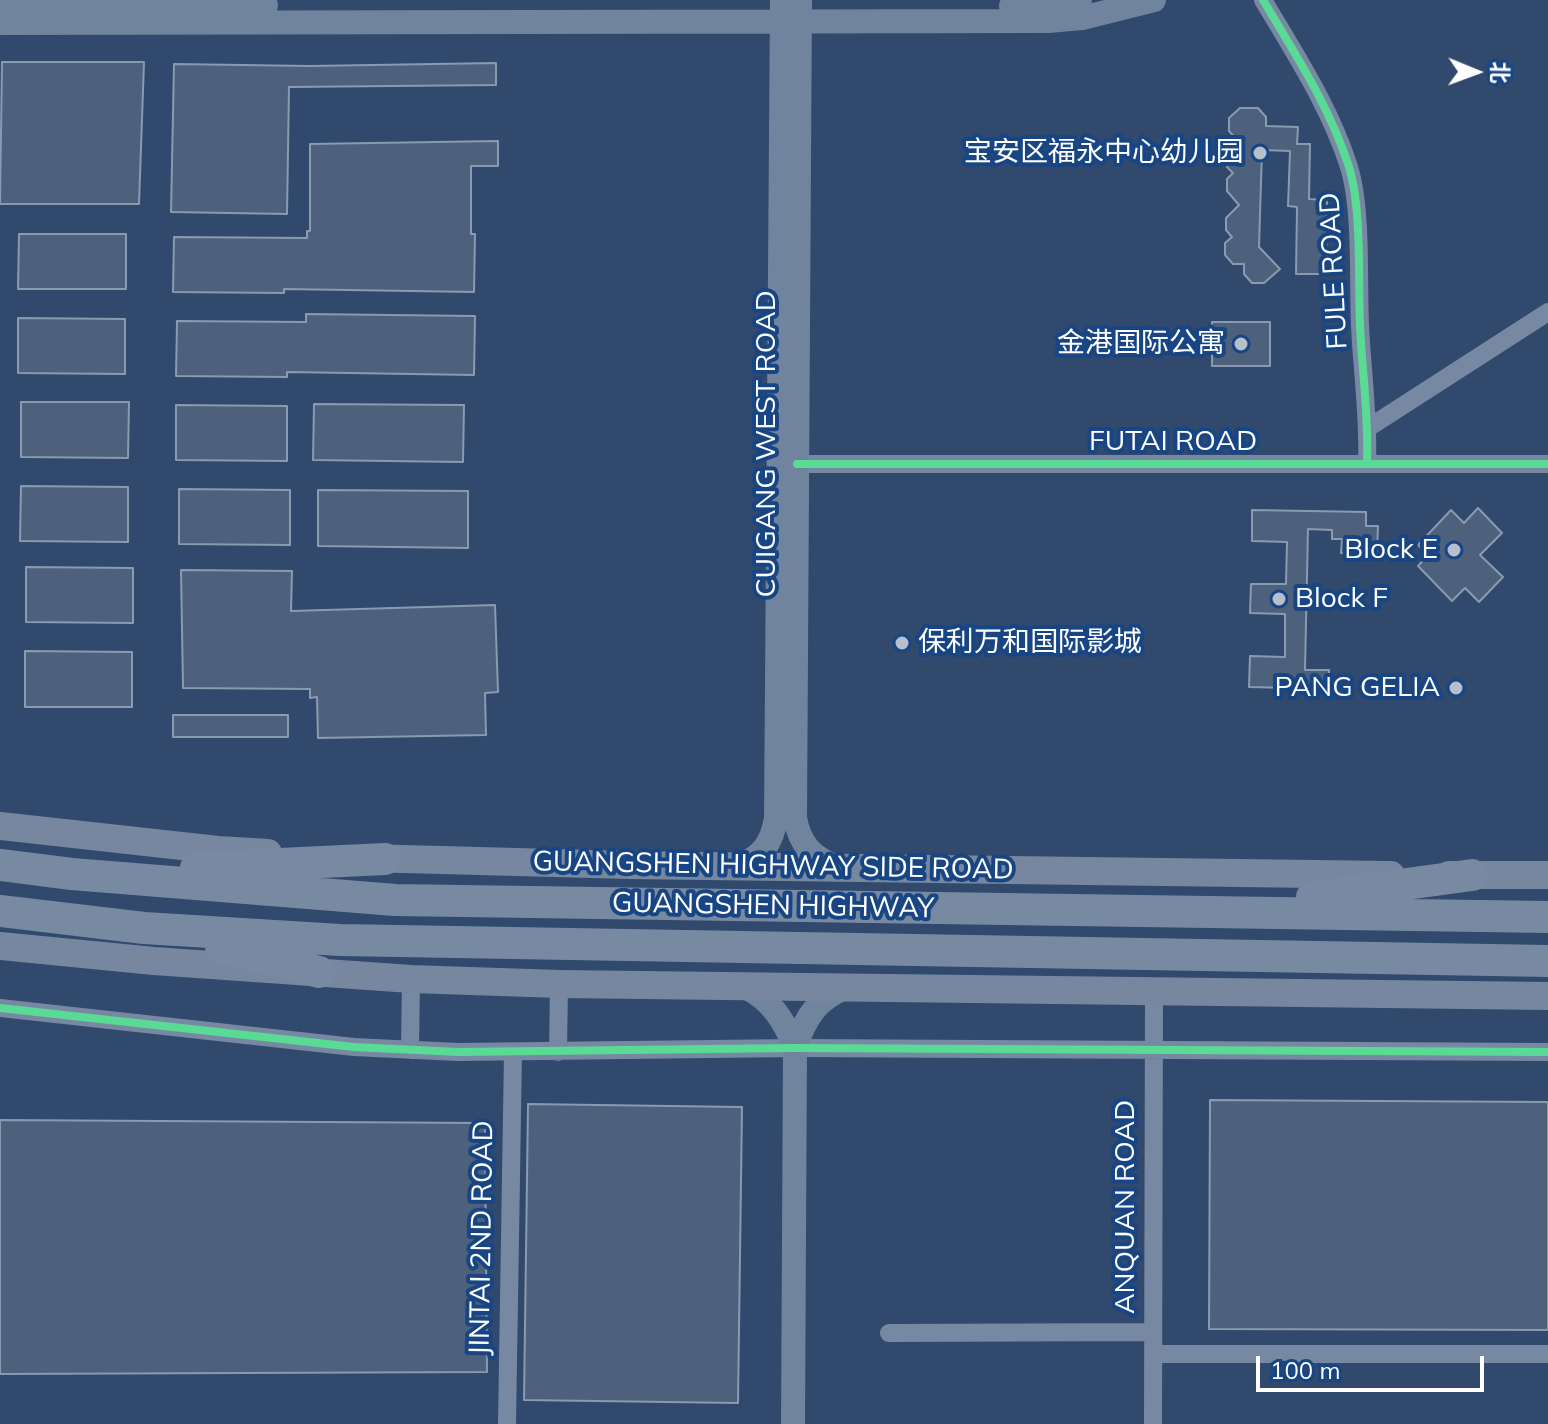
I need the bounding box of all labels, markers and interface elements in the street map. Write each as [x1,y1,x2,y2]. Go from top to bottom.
north arrow [1436,32,1516,112]
text: 北 [1486,61,1514,84]
place label: 宝安区福永中心幼儿园 [964,136,1244,170]
marker: 宝安区福永中心幼儿园 [1251,144,1269,162]
street label: FULE ROAD [1313,192,1355,350]
street label: CUIGANG WEST ROAD [750,290,784,598]
place label: 金港国际公寓 [1057,327,1225,361]
marker: 金港国际公寓 [1232,335,1250,353]
street label: FUTAI ROAD [1089,425,1257,459]
place label: Block E [1344,533,1438,567]
marker: Block E [1445,541,1463,559]
place label: Block F [1295,582,1388,616]
marker: Block F [1270,590,1288,608]
place label: 保利万和国际影城 [918,626,1142,660]
marker: 保利万和国际影城 [893,634,911,652]
place label: PANG GELIA [1274,671,1440,705]
marker: PANG GELIA [1447,679,1465,697]
street label: GUANGSHEN HIGHWAY SIDE ROAD [532,845,1014,887]
street label: GUANGSHEN HIGHWAY [612,886,934,926]
street label: ANQUAN ROAD [1109,1100,1143,1314]
street label: JINTAI 2ND ROAD [463,1120,501,1356]
scale bar [1260,1340,1488,1390]
text: 100 m [1270,1355,1341,1385]

